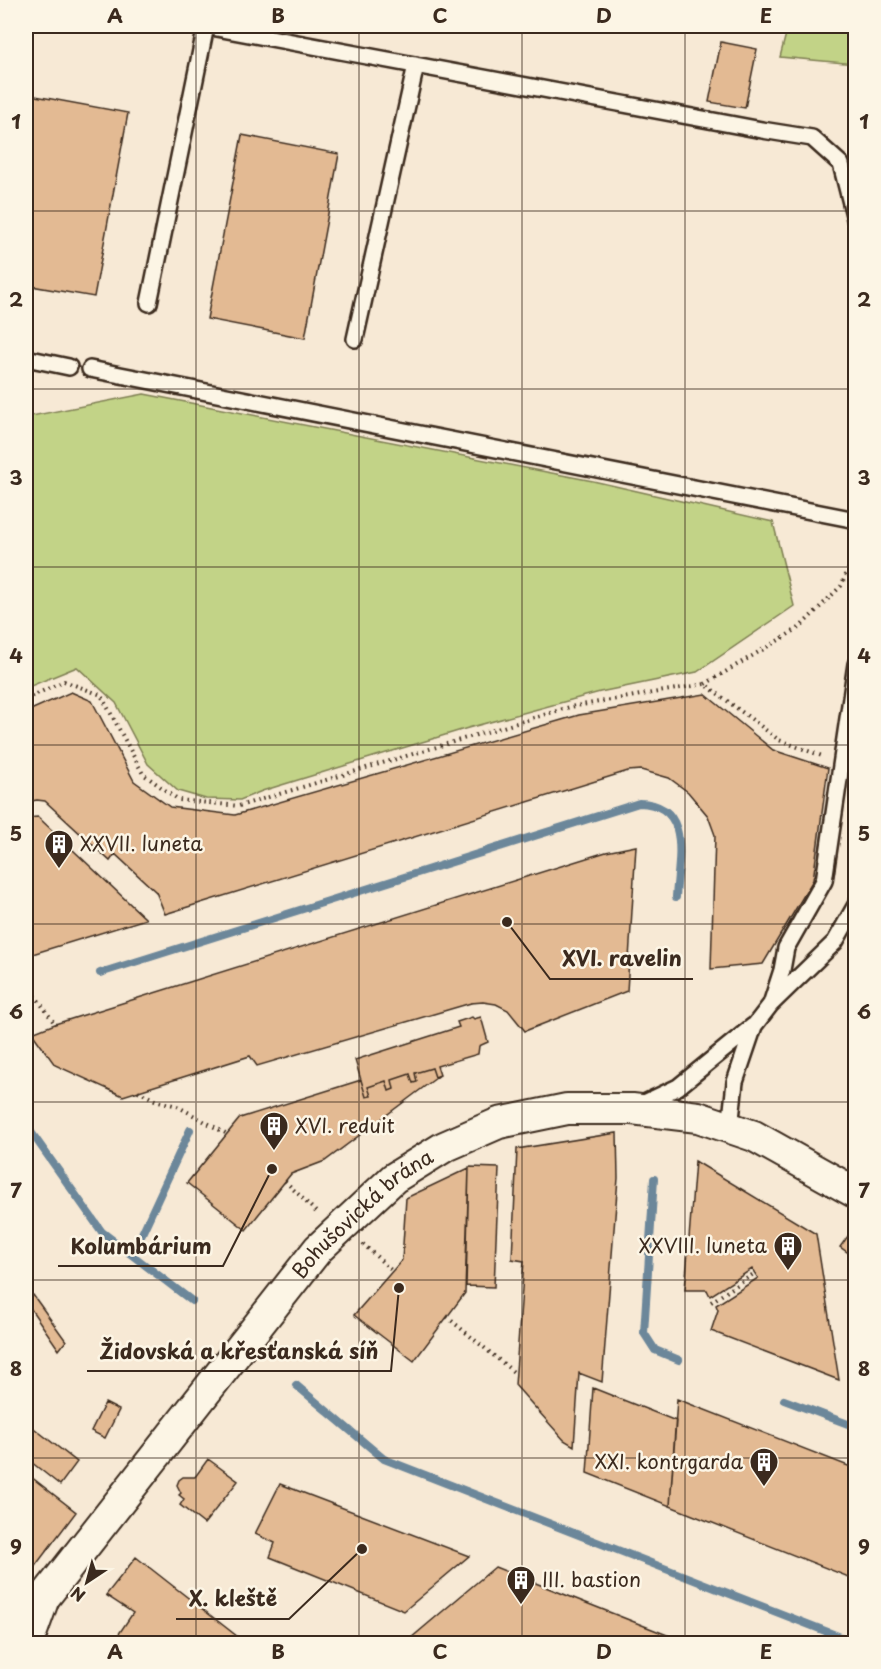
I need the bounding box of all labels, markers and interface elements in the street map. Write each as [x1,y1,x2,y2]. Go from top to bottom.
text: A [107,0,123,30]
text: B [271,0,285,30]
text: C [432,0,448,30]
text: D [596,0,612,30]
text: E [760,0,772,30]
text: 1 [11,106,21,136]
text: 1 [859,106,869,136]
text: 2 [9,284,23,314]
text: 2 [857,284,871,314]
text: 3 [9,462,23,492]
text: 3 [857,462,871,492]
text: 4 [9,640,23,670]
text: 4 [857,640,871,670]
text: 5 [10,818,22,848]
text: 5 [858,818,870,848]
building icon: XXVII. luneta [43,828,75,870]
place label: XXVII. luneta [80,828,203,858]
callout: XVI. ravelin [550,940,693,979]
text: XVI. ravelin [562,941,682,973]
text: 6 [9,996,23,1026]
text: 6 [857,996,871,1026]
building icon: XVI. reduit [258,1110,290,1152]
place label: XVI. reduit [295,1110,395,1140]
street label: Bohušovická brána [284,1141,439,1285]
text: 7 [10,1175,22,1205]
text: 7 [858,1175,870,1205]
callout: Kolumbárium [58,1227,223,1266]
text: Kolumbárium [70,1229,212,1261]
place label: XXVIII. luneta [639,1230,768,1260]
building icon: XXVIII. luneta [772,1230,804,1272]
callout: Židovská a křesťanská síň [87,1332,391,1371]
text: Židovská a křesťanská síň [100,1334,378,1366]
text: 8 [10,1353,22,1383]
text: 8 [858,1353,870,1383]
place label: XXI. kontrgarda [595,1446,743,1476]
building icon: XXI. kontrgarda [748,1446,780,1488]
text: 9 [10,1531,22,1561]
text: 9 [858,1531,870,1561]
north arrow [57,1552,117,1612]
building icon: III. bastion [505,1564,537,1606]
place label: III. bastion [542,1564,641,1594]
callout: X. kleště [176,1580,289,1619]
text: X. kleště [189,1581,277,1613]
text: N [65,1582,90,1608]
text: A [107,1636,123,1666]
text: B [271,1636,285,1666]
text: C [432,1636,448,1666]
text: D [596,1636,612,1666]
text: E [760,1636,772,1666]

